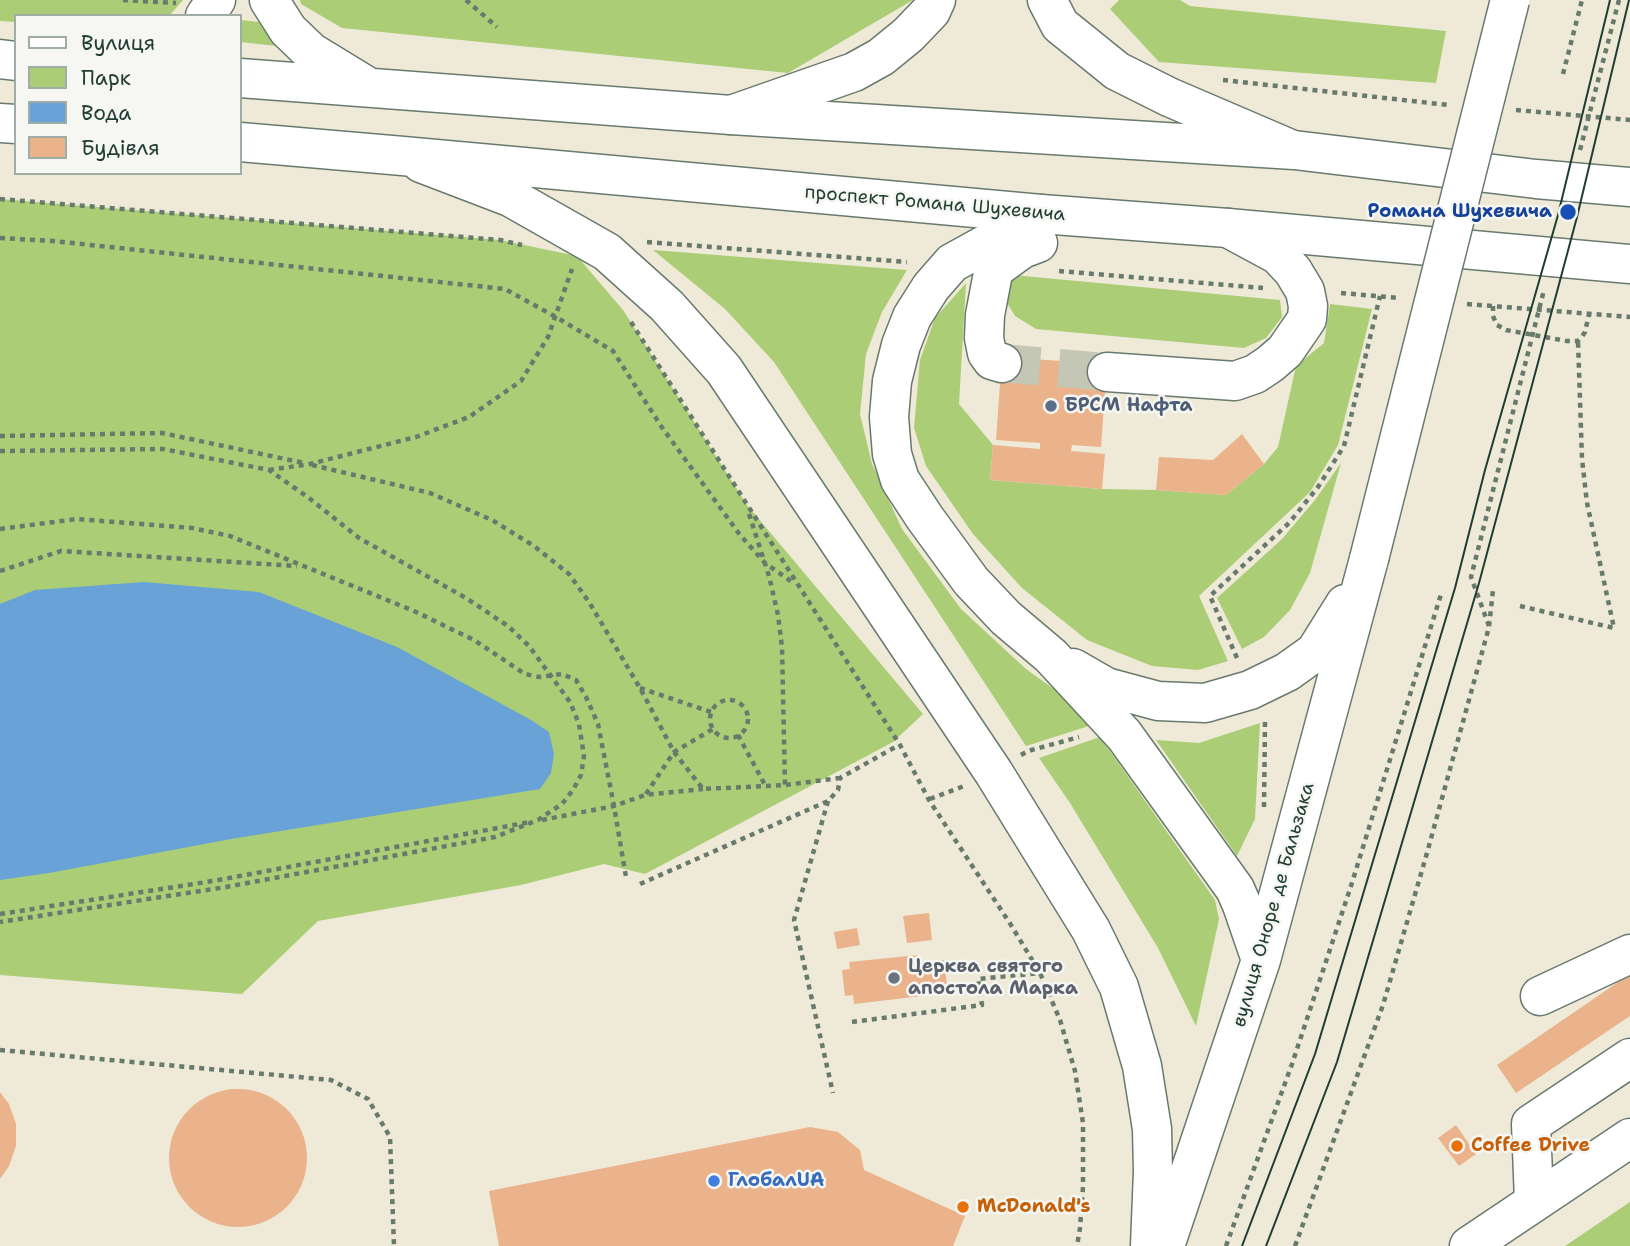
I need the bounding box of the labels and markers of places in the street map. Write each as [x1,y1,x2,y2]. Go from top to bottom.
place label: Романа Шухевича [1367,201,1552,223]
marker: Романа Шухевича [1558,202,1578,222]
place label: БРСМ Нафта [1065,395,1193,417]
marker: БРСМ Нафта [1043,398,1059,414]
place label: Церква святого апостола Марка [908,956,1078,1000]
marker: Церква святого апостола Марка [886,970,902,986]
place label: Coffee Drive [1471,1135,1590,1157]
marker: Coffee Drive [1449,1138,1465,1154]
place label: ГлобалUA [728,1170,824,1192]
marker: ГлобалUA [706,1173,722,1189]
place label: McDonald's [977,1196,1090,1218]
marker: McDonald's [955,1199,971,1215]

